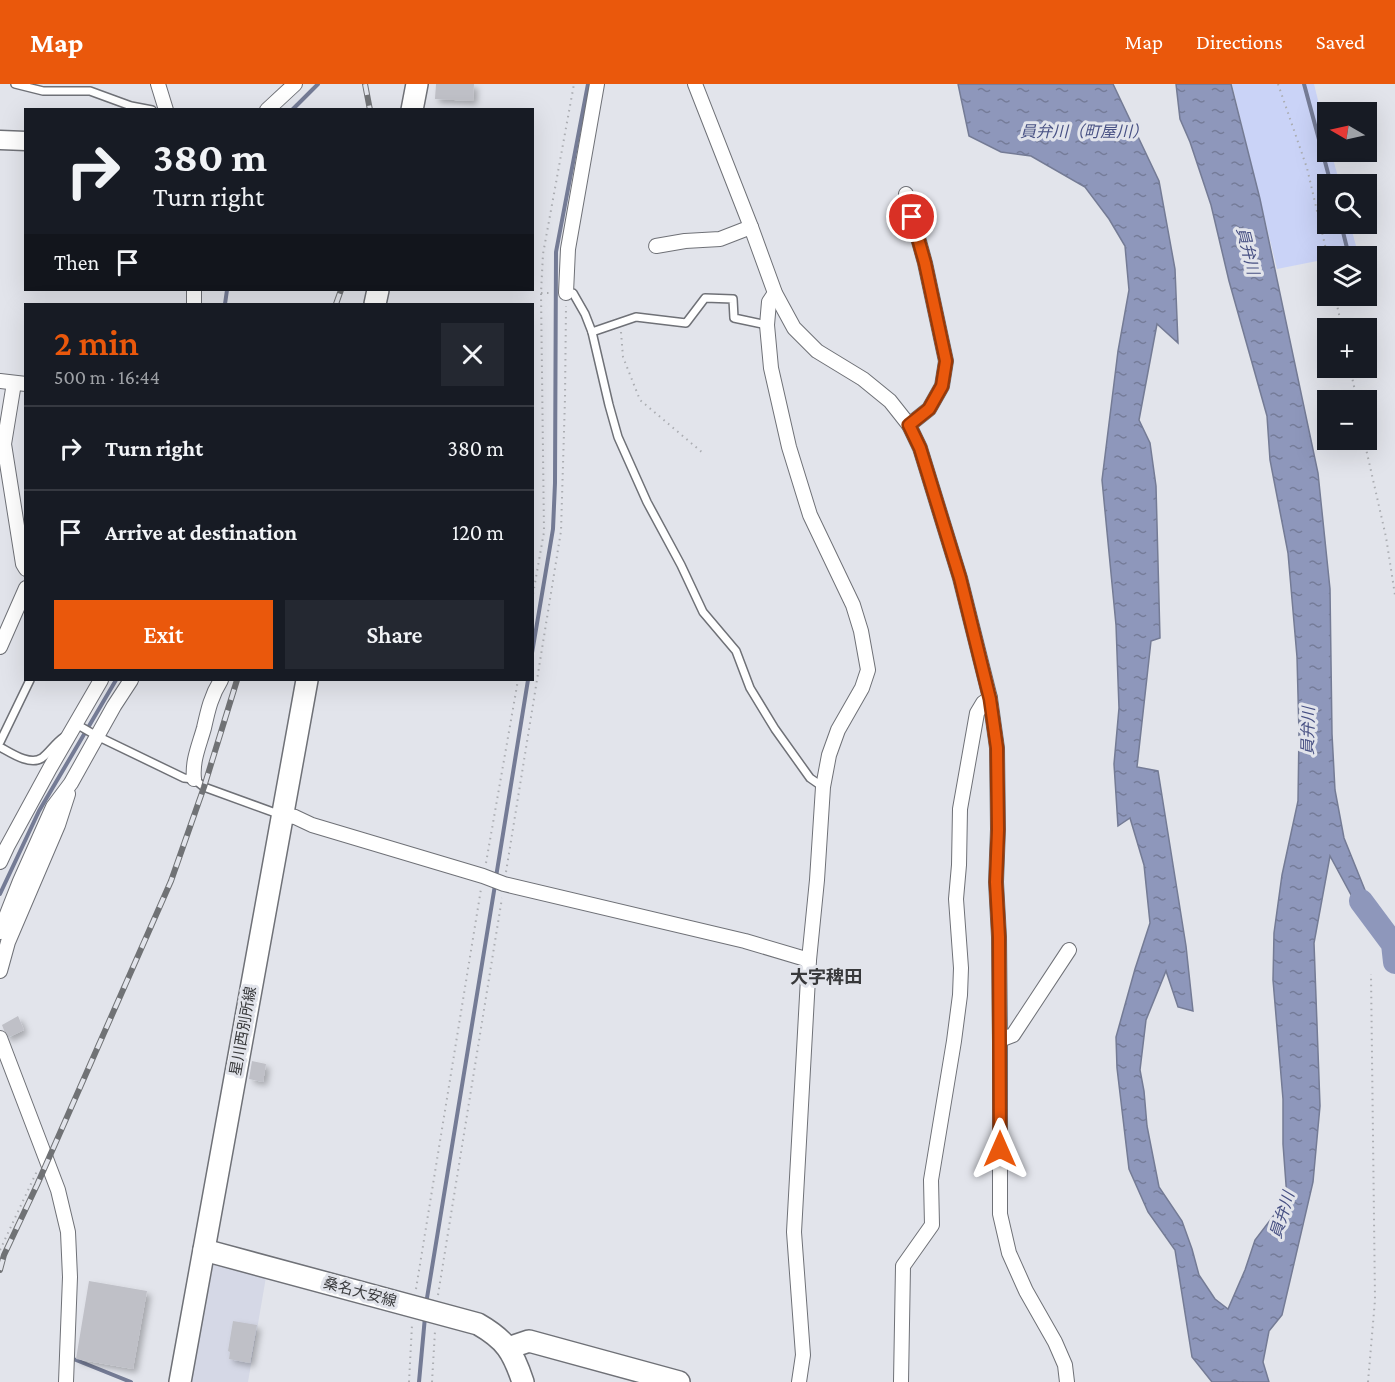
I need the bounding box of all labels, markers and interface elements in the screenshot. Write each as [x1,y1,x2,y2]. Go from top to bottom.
text: Map [30,27,83,58]
text: Map [1125,30,1163,54]
text: Directions [1196,30,1283,54]
text: Saved [1316,30,1365,54]
north arrow [1317,102,1377,162]
map controls [1317,102,1377,450]
water label: 員弁川（町屋川） [1020,123,1148,140]
icon: right [54,132,132,210]
text: 380 m [153,133,267,180]
button: search [1317,174,1377,234]
text: Turn right [153,182,264,212]
pin [886,191,937,242]
icon: arrive [895,200,928,233]
water label: 員弁川 [1234,226,1263,278]
icon: arrive [111,246,144,279]
button: layers [1317,246,1377,306]
text: Then [54,250,99,275]
button: + [1317,318,1377,378]
text: 2 min [54,323,139,363]
button: close [441,323,504,386]
text: 500 m · 16:44 [54,366,160,388]
button: − [1317,390,1377,450]
icon: right [54,432,87,465]
text: Turn right [105,436,203,461]
text: 380 m [447,436,504,461]
icon: arrive [54,516,87,549]
text: Arrive at destination [105,520,297,545]
text: 120 m [452,520,504,545]
button: Exit [54,600,273,669]
button: Share [285,600,504,669]
water label: 員弁川 [1299,705,1317,755]
district label: 大字稗田 [790,967,862,987]
street label: 星川西別所線 [227,985,259,1077]
position arrow [968,1117,1032,1181]
water label: 員弁川 [1267,1188,1298,1240]
street label: 桑名大安線 [322,1275,398,1309]

